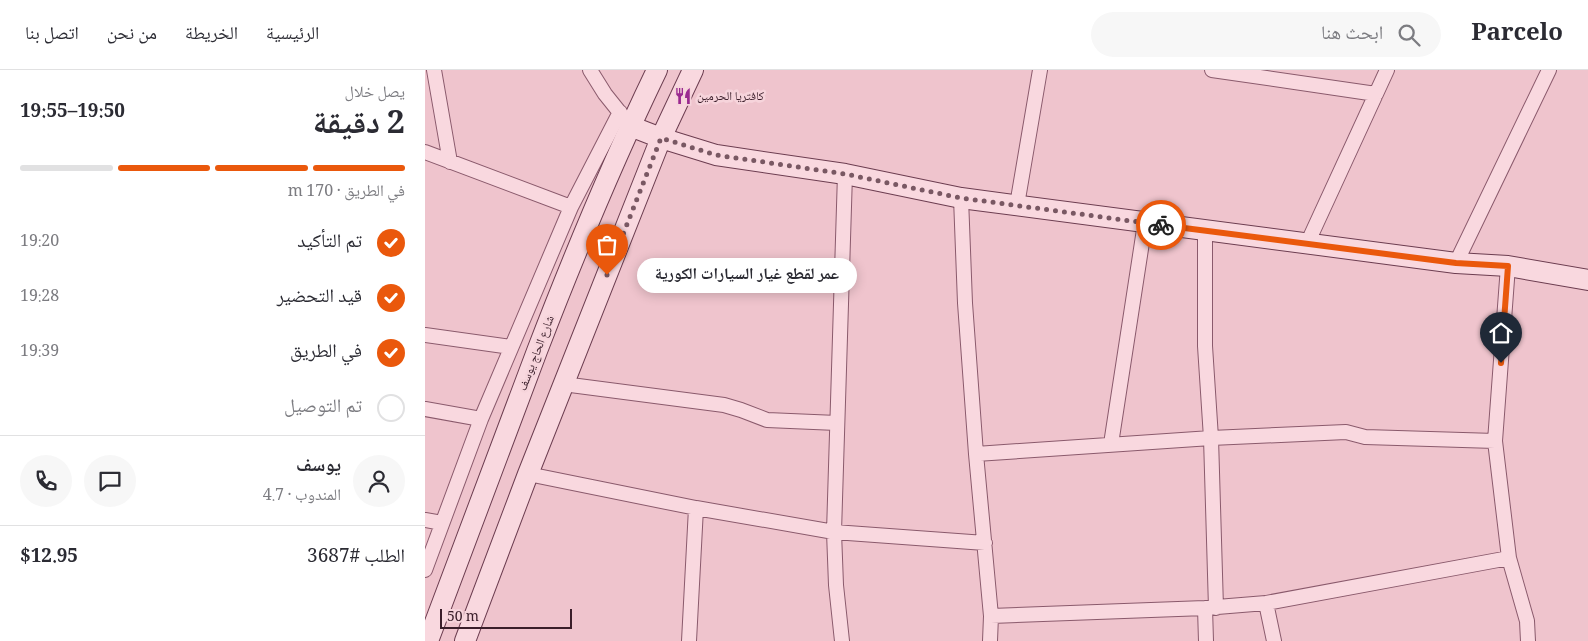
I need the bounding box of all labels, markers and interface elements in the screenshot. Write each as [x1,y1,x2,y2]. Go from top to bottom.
search box [1091,12,1441,57]
text: Parcelo [1471,14,1563,55]
text: ابحث هنا [1321,19,1383,51]
text: اتصل بنا [25,20,79,50]
text: من نحن [107,20,157,50]
text: الخريطة [185,20,238,50]
text: الرئيسية [266,20,319,50]
icon: search [1395,21,1423,49]
text: يصل خلال [345,80,405,107]
restaurant icon: كافتريا الحرمين [673,86,693,106]
place label: كافتريا الحرمين [697,87,764,108]
text: 19:50–19:55 [20,97,125,129]
text: 2 دقيقة [313,99,405,153]
text: في الطريق · 170 m [288,179,405,206]
courier [1136,200,1186,250]
icon: bike [1147,211,1175,239]
pin [586,224,628,275]
text: تم التأكيد [297,227,362,259]
text: 19:20 [20,229,59,256]
icon: check [377,229,405,257]
icon: bag [593,231,621,259]
callout: عمر لقطع غيار السيارات الكورية [637,258,857,292]
text: عمر لقطع غيار السيارات الكورية [655,262,839,289]
text: قيد التحضير [277,282,362,314]
text: 19:28 [20,284,59,311]
icon: check [377,284,405,312]
pin [1480,312,1522,363]
street label: شارع الحاج يوسف [513,313,562,394]
icon: home [1487,319,1515,347]
text: في الطريق [290,337,362,369]
text: 19:39 [20,339,59,366]
icon: check [377,339,405,367]
text: تم التوصيل [284,392,362,424]
text: يوسف [296,451,341,483]
button: phone [20,455,72,507]
button: chat [84,455,136,507]
button: person [353,455,405,507]
text: المندوب · 4.7 [263,483,341,510]
text: $12.95 [20,542,78,574]
text: الطلب #3687 [307,542,405,574]
scale bar [440,606,573,629]
text: 50 m [447,606,479,630]

